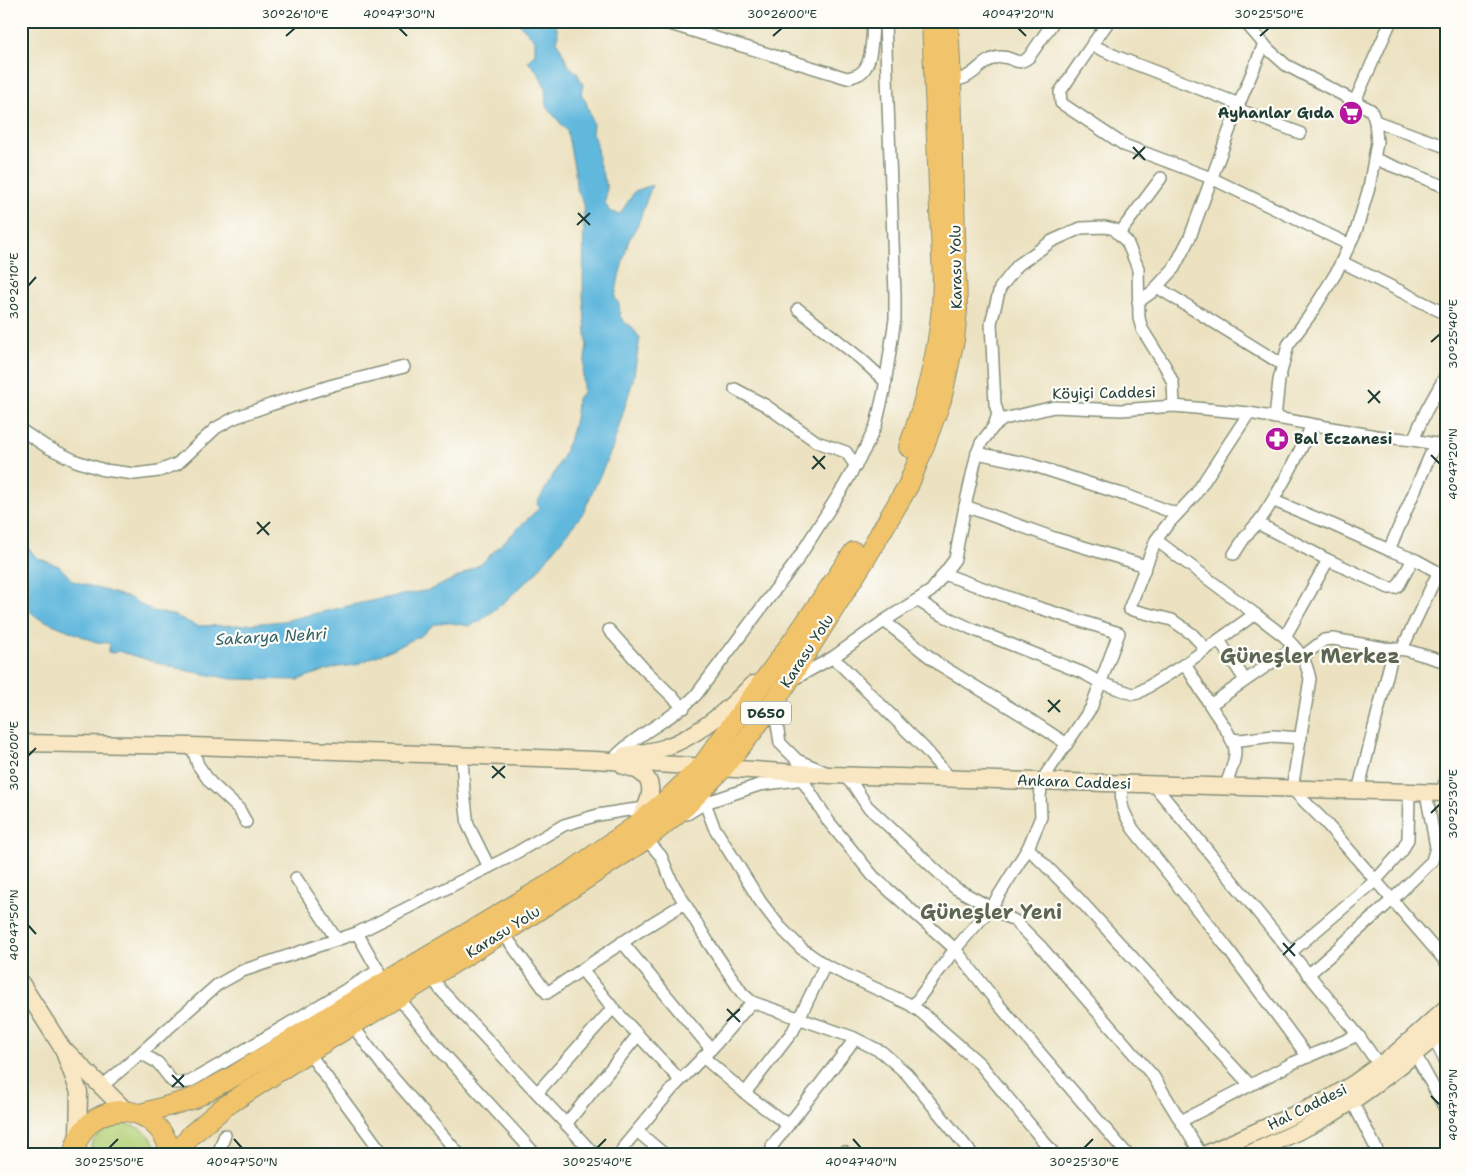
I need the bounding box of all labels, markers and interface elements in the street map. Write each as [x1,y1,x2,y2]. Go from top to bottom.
text: 30°26'10"E [262,6,328,22]
text: 40°47'30"N [363,6,435,22]
text: 30°26'00"E [747,6,817,22]
text: 40°47'20"N [982,6,1054,22]
text: 30°25'50"E [1234,6,1304,22]
supermarket icon: Ayhanlar Gıda [1338,100,1364,126]
place label: Ayhanlar Gıda [1218,103,1335,123]
street label: Karasu Yolu [945,225,967,309]
text: 30°26'10"E [6,253,22,319]
text: 30°25'40"E [1445,299,1461,369]
street label: Köyiçi Caddesi [1052,382,1156,404]
pharmacy icon: Bal Eczanesi [1264,426,1290,452]
text: 40°47'20"N [1445,428,1461,500]
place label: Bal Eczanesi [1294,429,1392,449]
street label: Karasu Yolu [776,610,838,692]
water label: Sakarya Nehri [215,623,328,650]
district label: Güneşler Merkez [1220,643,1400,669]
road number: D650 [741,701,791,724]
text: 30°26'00"E [6,721,22,791]
text: 30°25'30"E [1445,769,1461,839]
street label: Ankara Caddesi [1016,770,1132,794]
text: 40°47'50"N [6,889,22,961]
district label: Güneşler Yeni [920,899,1062,925]
street label: Karasu Yolu [462,901,544,963]
text: 40°47'30"N [1445,1069,1461,1141]
street label: Hal Caddesi [1264,1079,1350,1135]
text: 30°25'50"E [74,1154,144,1170]
text: 40°47'50"N [206,1154,278,1170]
text: 30°25'40"E [562,1154,632,1170]
text: 40°47'40"N [825,1154,897,1170]
text: 30°25'30"E [1049,1154,1119,1170]

